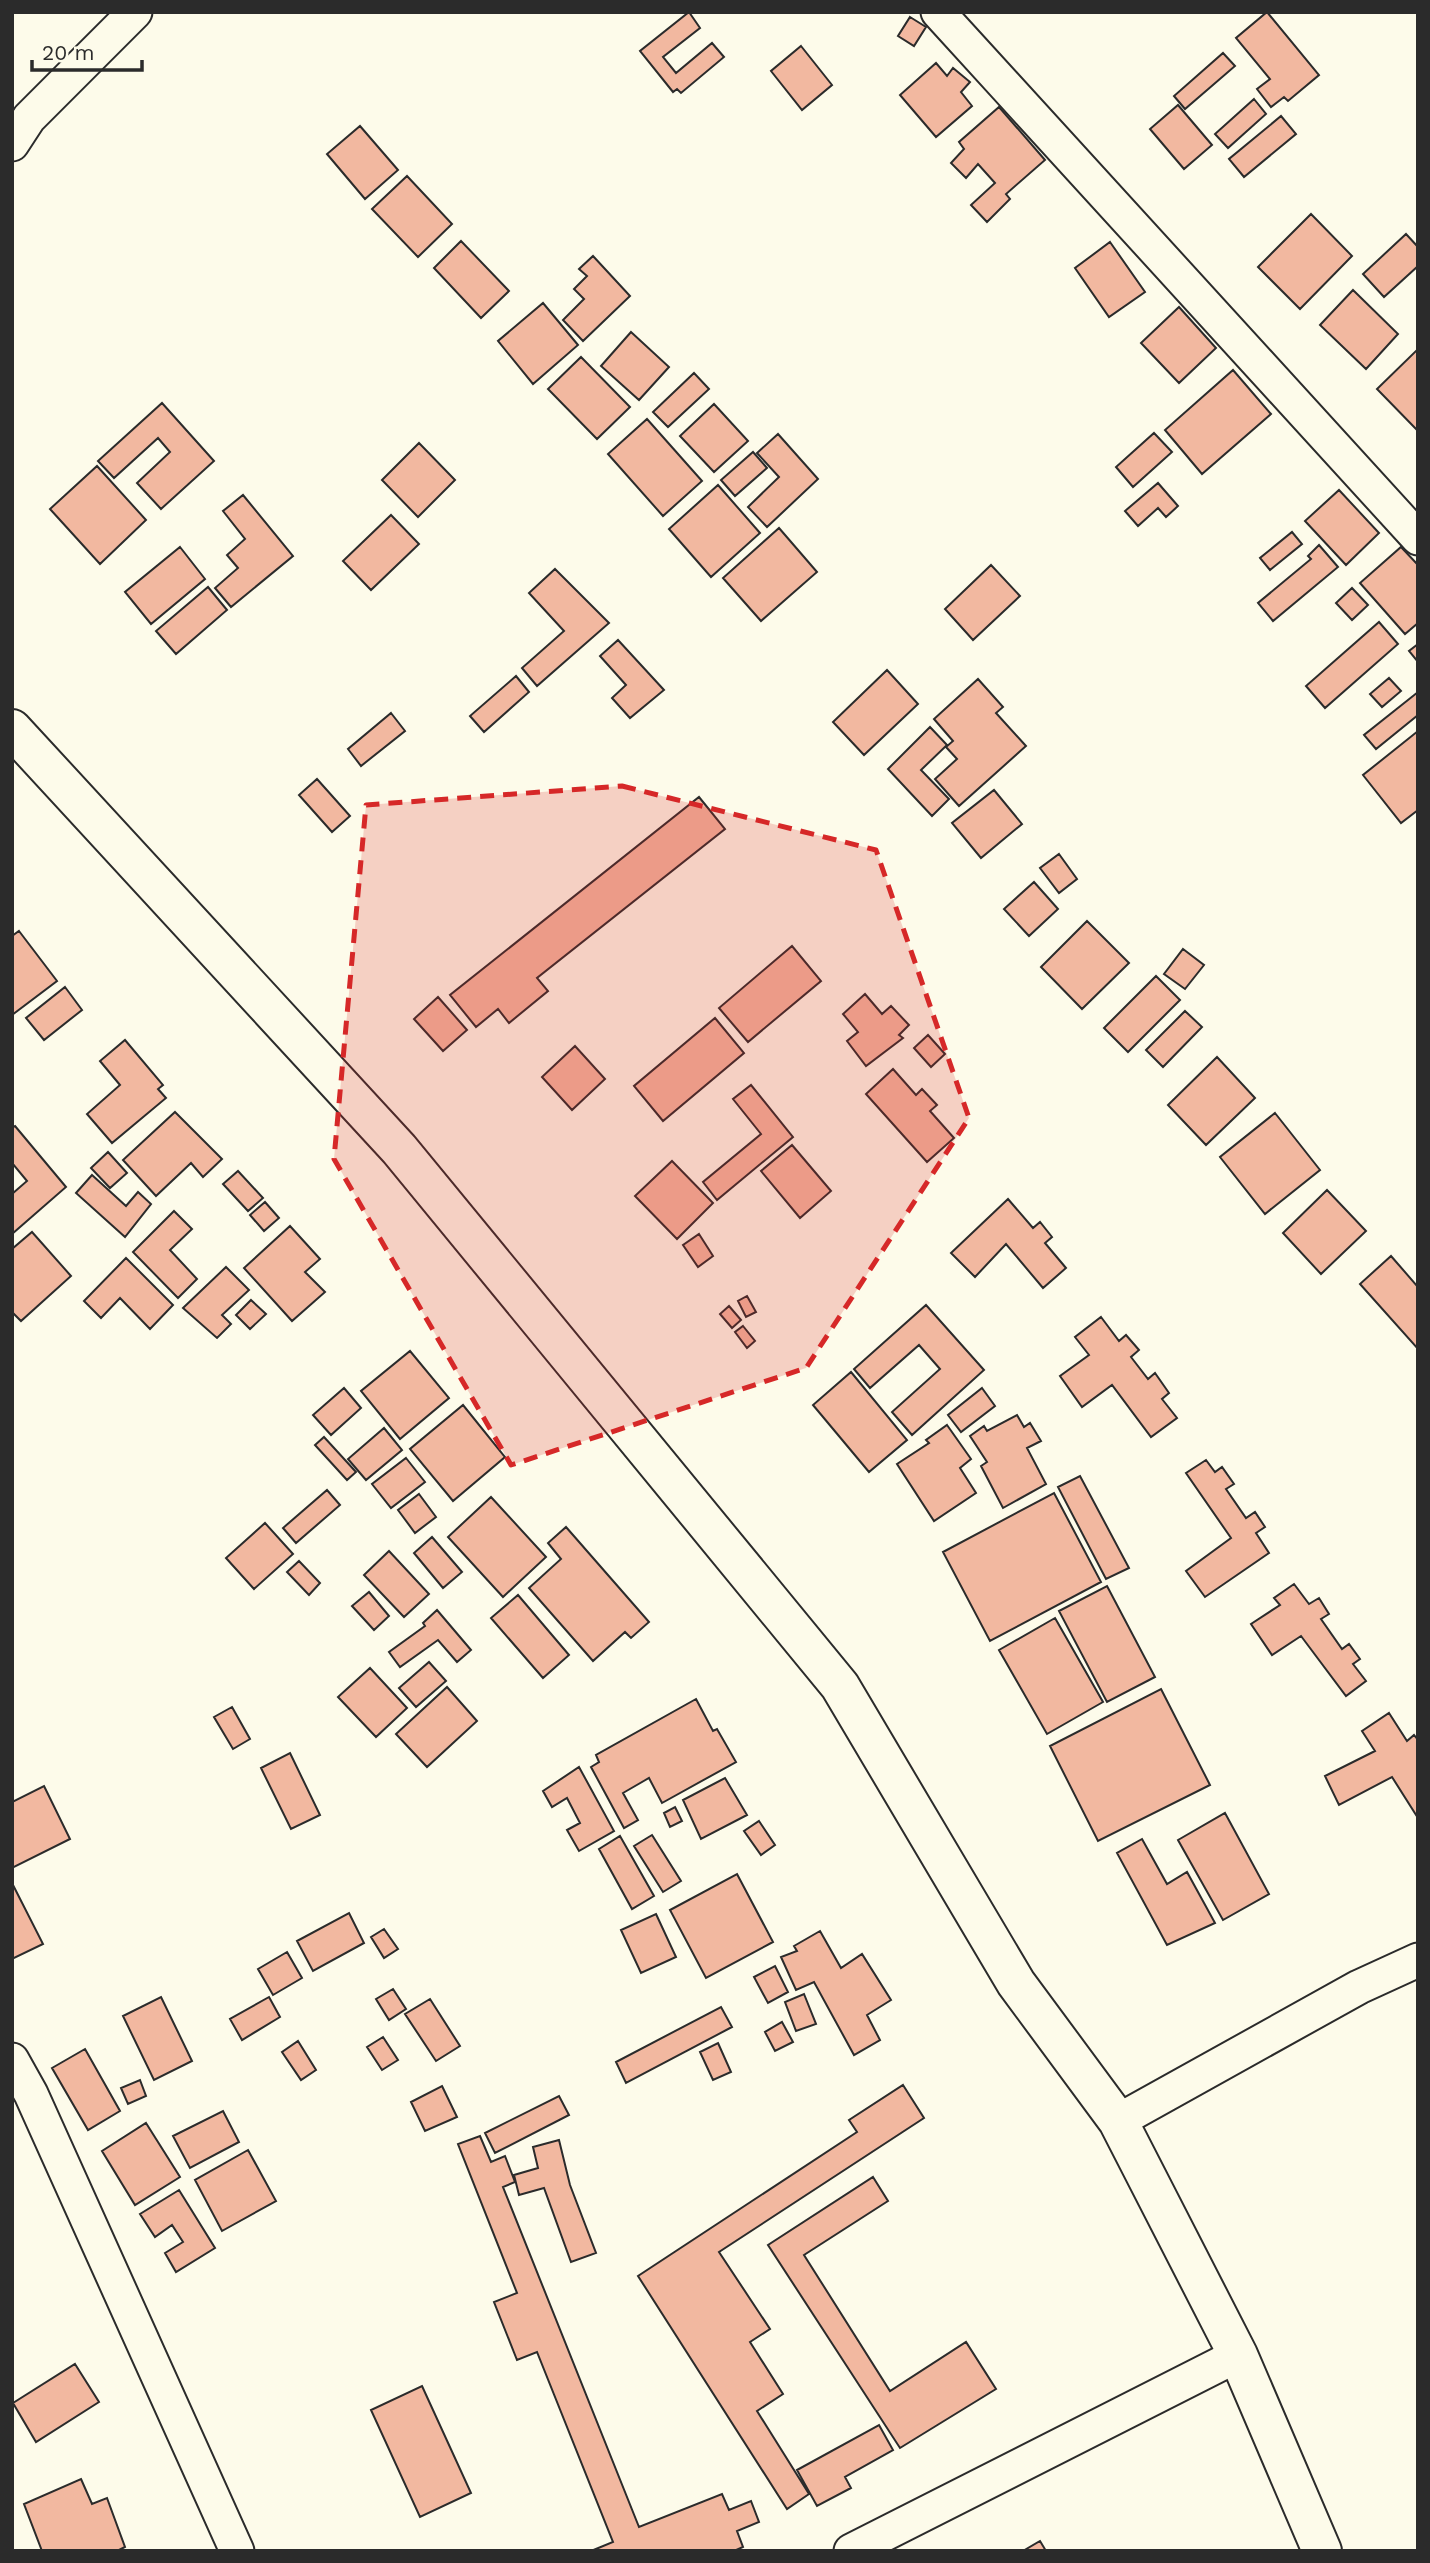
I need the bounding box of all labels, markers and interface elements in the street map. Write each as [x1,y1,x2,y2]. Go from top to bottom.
scale bar [32,28,142,72]
text: 20 m [42,40,94,65]

